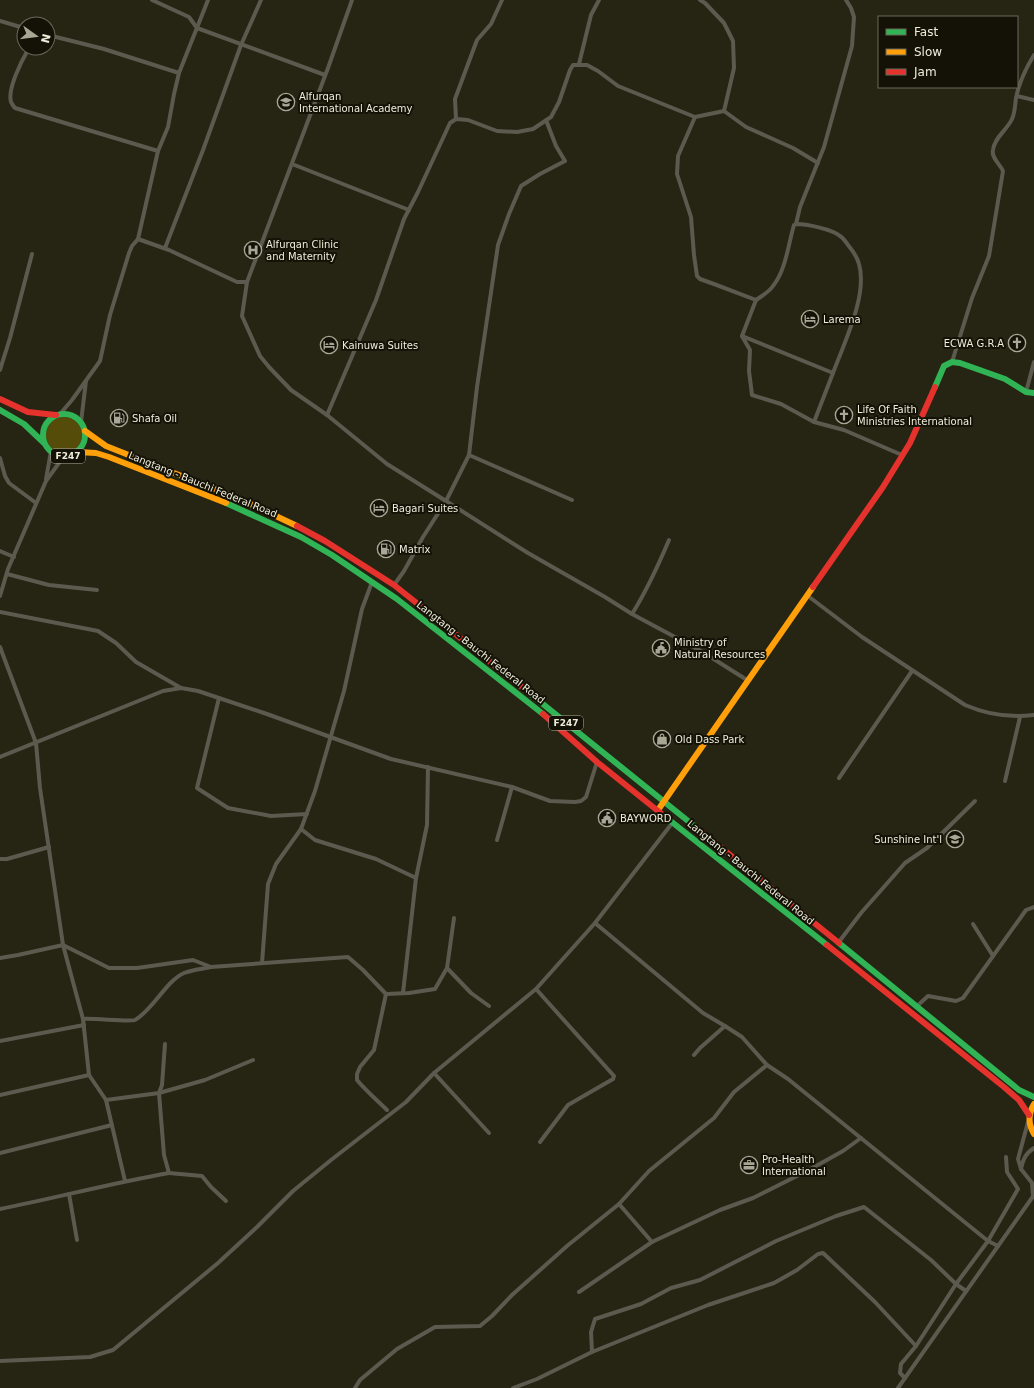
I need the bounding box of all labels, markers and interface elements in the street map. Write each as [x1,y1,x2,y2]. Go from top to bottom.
north arrow [16,16,56,56]
legend [878,16,1018,88]
text: Fast [914,25,938,39]
text: N [38,32,53,44]
text: Slow [914,45,942,59]
text: Jam [913,65,937,79]
place label: Alfurqan International Academy [299,91,413,114]
school or university icon: Alfurqan International Academy [276,92,296,112]
place label: Alfurqan Clinic and Maternity [266,239,339,262]
hospital icon: Alfurqan Clinic and Maternity [243,240,263,260]
hotel icon: Larema [800,309,820,329]
place label: Larema [823,314,861,325]
church icon: ECWA G.R.A [1007,333,1027,353]
hotel icon: Kainuwa Suites [319,335,339,355]
place label: ECWA G.R.A [944,338,1004,349]
place label: Kainuwa Suites [342,340,418,351]
place label: Life Of Faith Ministries International [857,404,972,427]
church icon: Life Of Faith Ministries International [834,405,854,425]
fuel station icon: Shafa Oil [109,408,129,428]
place label: Shafa Oil [132,413,177,424]
road number: F247 [51,449,85,463]
street label: Langtang - Bauchi Federal Road [127,450,279,519]
hotel icon: Bagari Suites [369,498,389,518]
place label: Bagari Suites [392,503,458,514]
fuel station icon: Matrix [376,539,396,559]
place label: Matrix [399,544,431,555]
street label: Langtang - Bauchi Federal Road [415,599,547,706]
place label: Ministry of Natural Resources [674,637,765,660]
public building icon: Ministry of Natural Resources [651,638,671,658]
road number: F247 [549,716,583,730]
shop icon: Old Dass Park [652,729,672,749]
place label: Old Dass Park [675,734,744,745]
public building icon: BAYWORD [597,808,617,828]
place label: BAYWORD [620,813,672,824]
street label: Langtang - Bauchi Federal Road [685,818,816,927]
school or university icon: Sunshine Int'l [945,829,965,849]
place label: Sunshine Int'l [874,834,942,845]
place label: Pro-Health International [762,1154,826,1177]
office icon: Pro-Health International [739,1155,759,1175]

